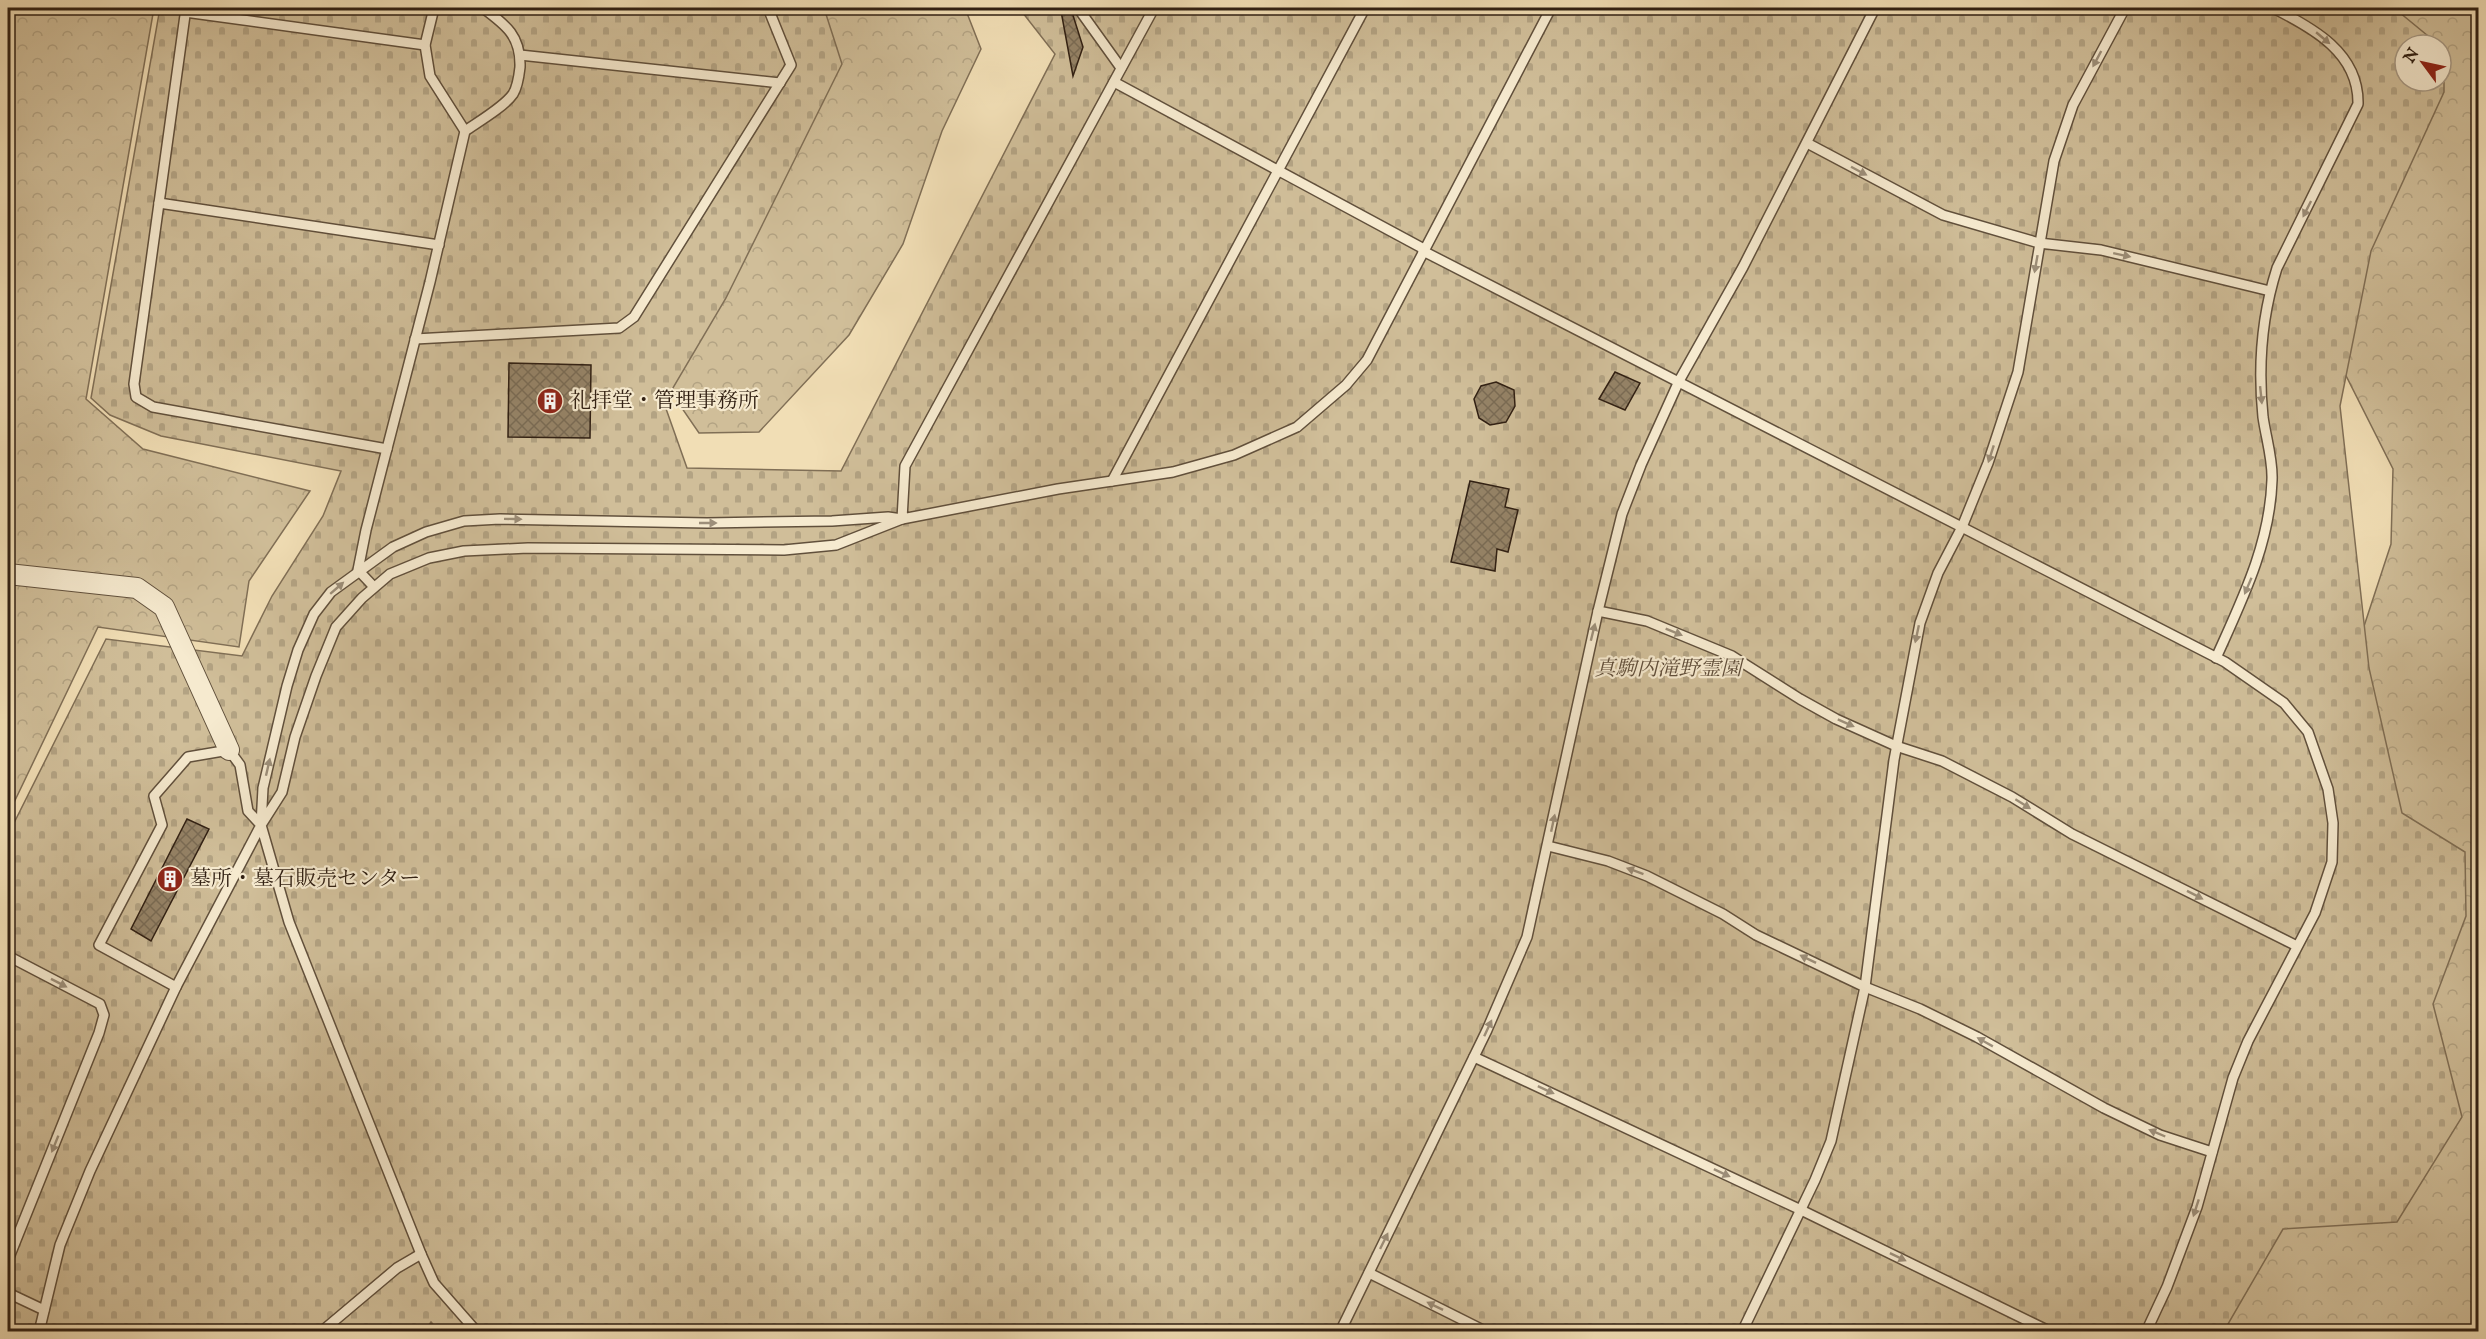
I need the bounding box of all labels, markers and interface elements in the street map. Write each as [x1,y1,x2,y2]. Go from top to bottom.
one-way arrow [2315,31,2331,44]
north arrow [2393,33,2453,93]
text: N [2399,45,2424,68]
one-way arrow [2092,51,2102,68]
one-way arrow [1850,166,1867,175]
one-way arrow [2303,200,2312,217]
one-way arrow [2112,250,2131,260]
one-way arrow [2031,255,2040,274]
one-way arrow [2256,385,2266,404]
building icon: 礼拝堂・管理事務所 [535,386,565,416]
place label: 礼拝堂・管理事務所 [570,388,759,415]
one-way arrow [1986,445,1996,463]
one-way arrow [504,514,523,524]
one-way arrow [699,518,718,528]
one-way arrow [2243,577,2253,595]
one-way arrow [329,581,344,595]
one-way arrow [1588,623,1598,641]
one-way arrow [1912,624,1922,643]
one-way arrow [1665,628,1683,637]
park label: 真駒内滝野霊園 [1595,656,1744,683]
one-way arrow [1837,718,1855,728]
one-way arrow [264,758,273,777]
one-way arrow [2015,798,2031,809]
one-way arrow [1549,813,1558,832]
building icon: 墓所・墓石販売センター [155,864,185,894]
place label: 墓所・墓石販売センター [190,866,420,893]
one-way arrow [1626,866,1644,876]
one-way arrow [2186,891,2203,900]
one-way arrow [1800,955,1817,964]
one-way arrow [51,978,68,988]
one-way arrow [1483,1019,1492,1036]
one-way arrow [1976,1037,1993,1047]
one-way arrow [1537,1086,1554,1095]
one-way arrow [2148,1128,2166,1137]
one-way arrow [50,1135,60,1153]
one-way arrow [1714,1169,1731,1178]
one-way arrow [2191,1199,2200,1217]
one-way arrow [1379,1232,1389,1249]
one-way arrow [1889,1252,1907,1262]
one-way arrow [1426,1301,1444,1311]

